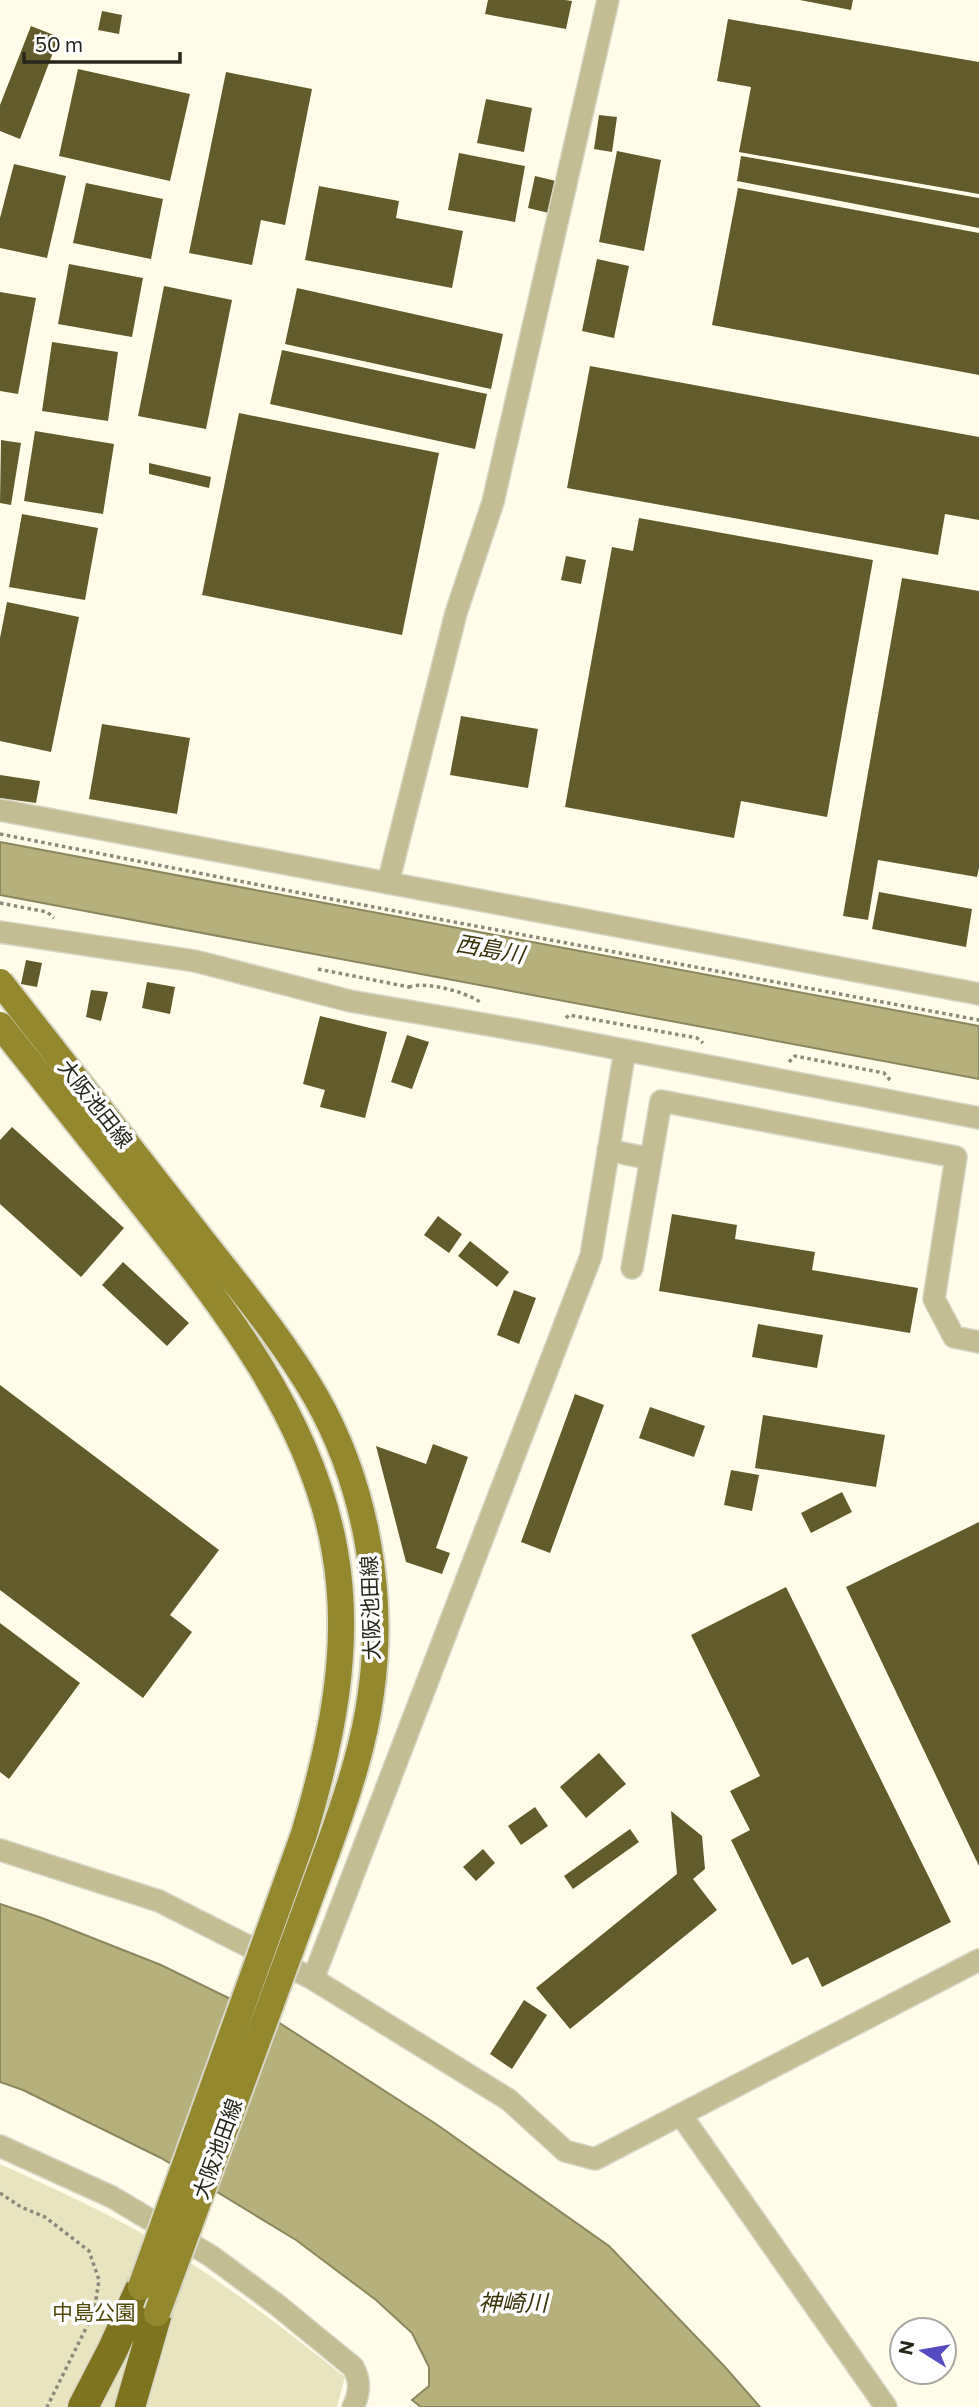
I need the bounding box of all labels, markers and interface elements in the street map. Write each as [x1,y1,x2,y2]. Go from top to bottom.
scale bar [24,21,180,65]
text: 50 m [35,31,83,56]
water label: 西島川 [454,928,530,968]
street label: 大阪池田線 [54,1054,138,1152]
street label: 大阪池田線 [355,1555,384,1661]
street label: 大阪池田線 [187,2095,246,2202]
water label: 神崎川 [479,2288,551,2316]
park label: 中島公園 [52,2299,136,2324]
north arrow [888,2316,958,2386]
text: N [893,2338,918,2357]

